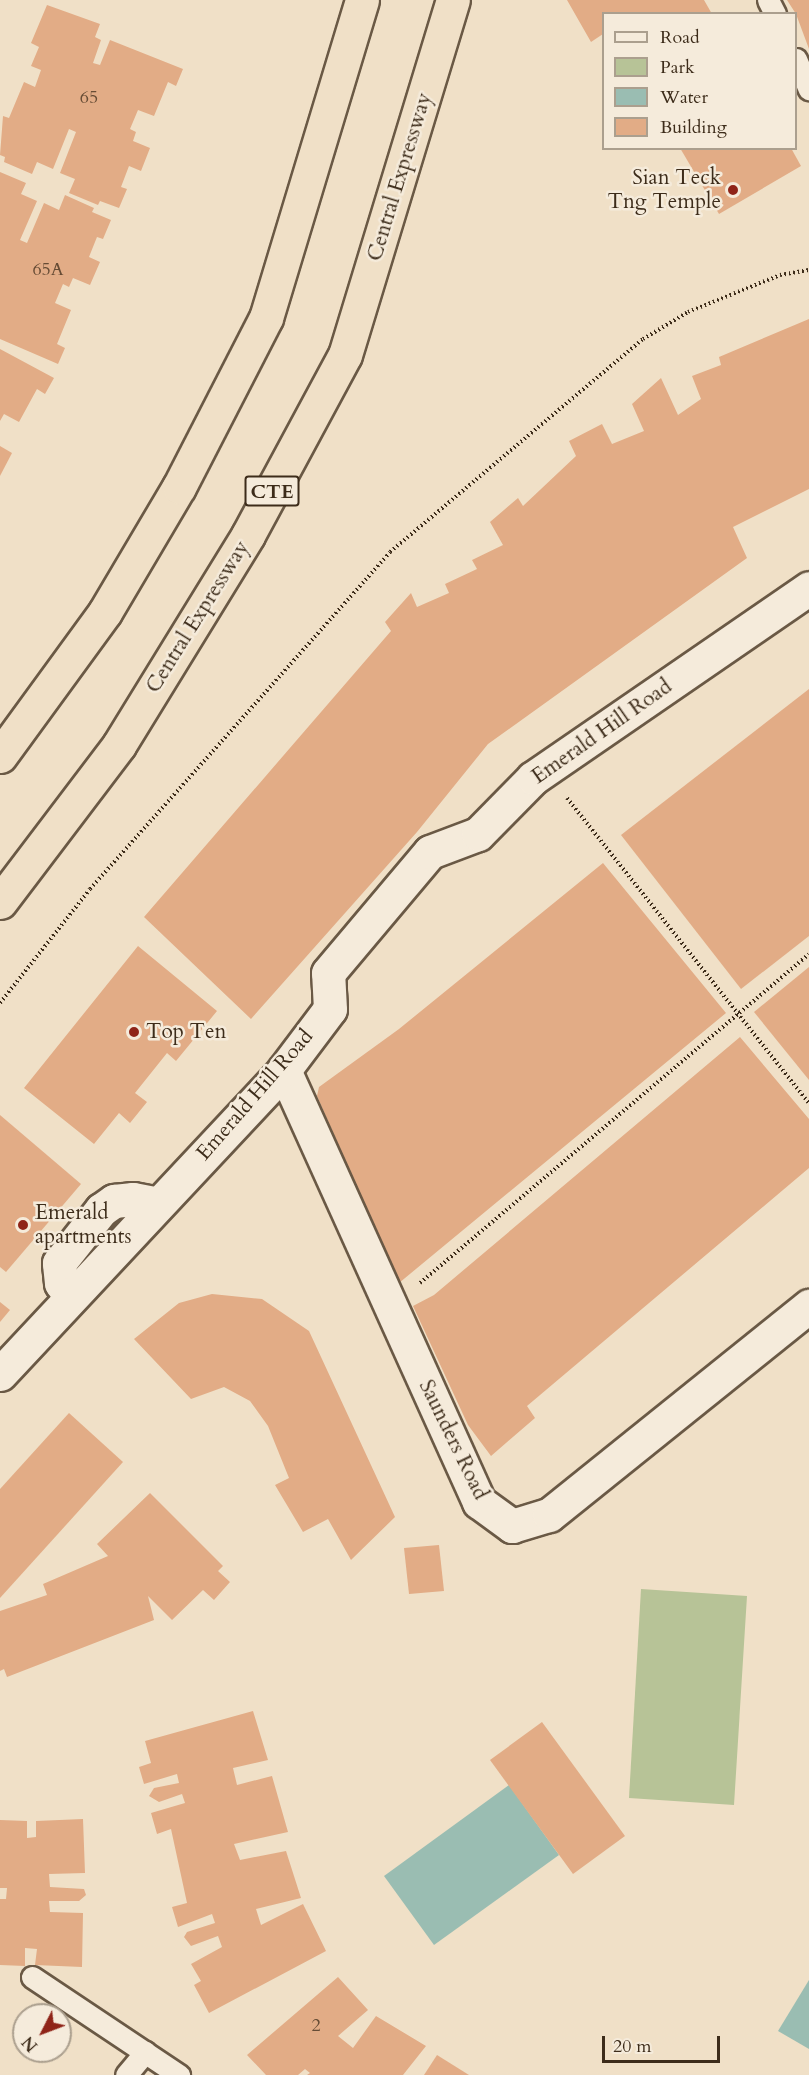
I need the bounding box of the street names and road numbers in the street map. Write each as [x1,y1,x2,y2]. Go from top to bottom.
street label: Central Expressway [362,90,438,264]
road number: CTE [244,474,300,508]
street label: Central Expressway [141,536,255,698]
street label: Emerald Hill Road [527,674,677,790]
street label: Emerald Hill Road [191,1024,319,1166]
street label: Saunders Road [413,1376,493,1504]

